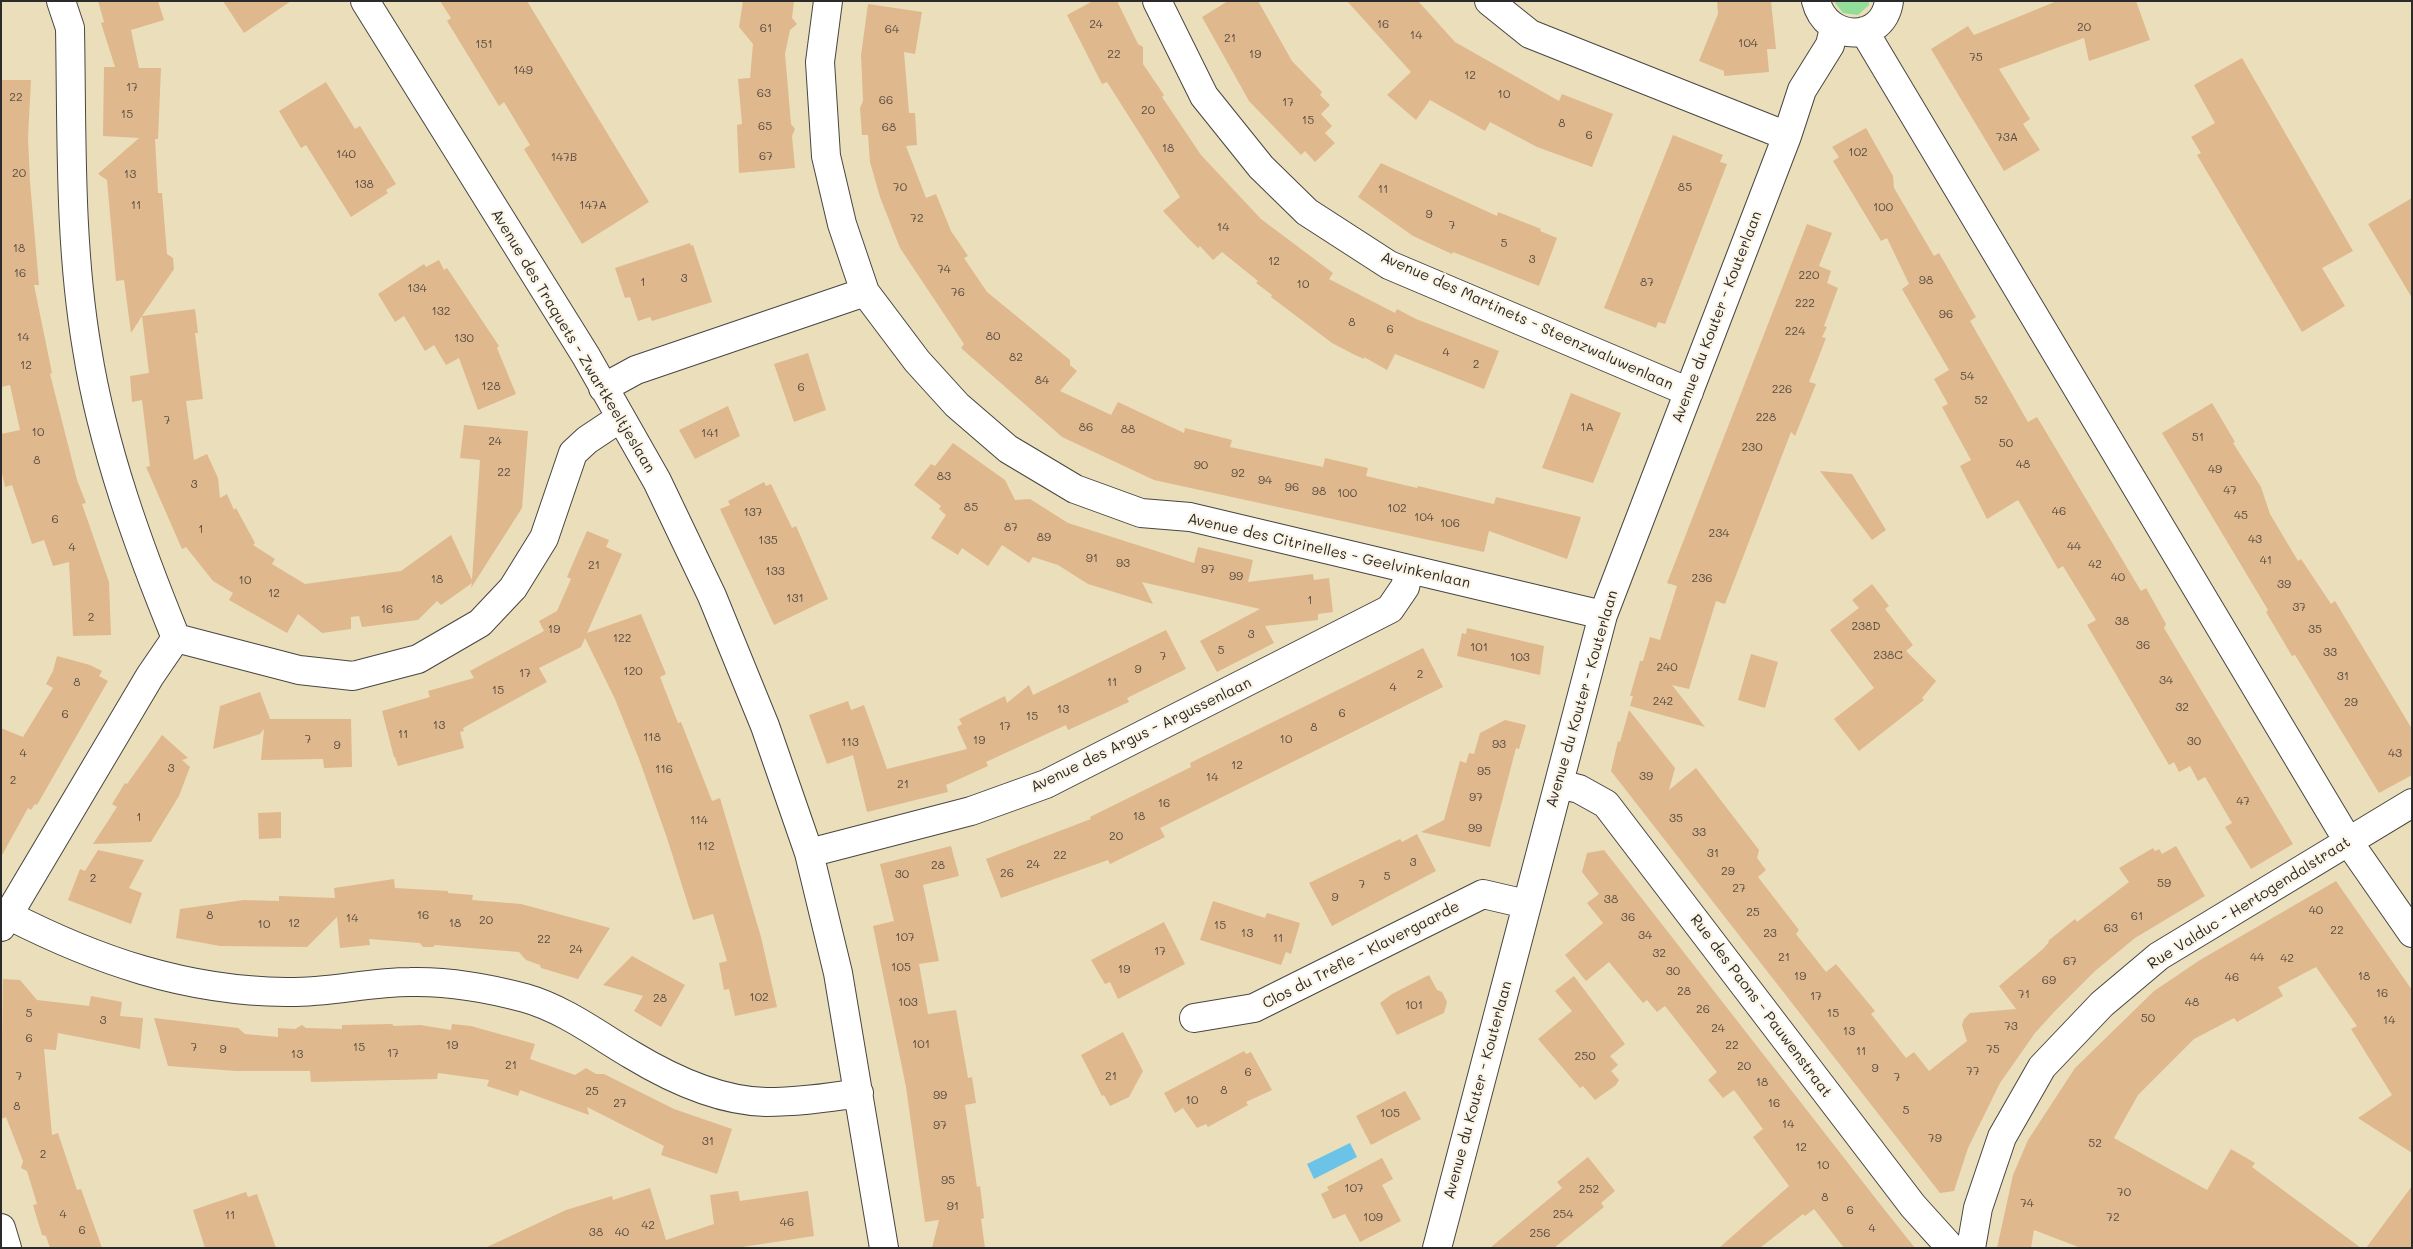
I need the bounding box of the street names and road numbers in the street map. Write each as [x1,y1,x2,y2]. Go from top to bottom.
street label: Avenue des Traquets - Zwartkeeltjeslaan [487,206,659,476]
street label: Avenue du Kouter - Kouterlaan [1668,209,1766,425]
street label: Avenue des Martinets - Steenzwaluwenlaan [1378,248,1676,394]
street label: Avenue des Citrinelles - Geelvinkenlaan [1186,510,1472,592]
street label: Avenue du Kouter - Kouterlaan [1542,588,1622,810]
street label: Avenue des Argus - Argussenlaan [1028,674,1254,796]
street label: Rue Valduc - Hertogendalstraat [2144,833,2354,973]
street label: Clos du Trèfle - Klavergaarde [1260,897,1462,1013]
street label: Rue des Paons - Pauwenstraat [1686,911,1836,1101]
street label: Avenue du Kouter - Kouterlaan [1440,979,1516,1201]

